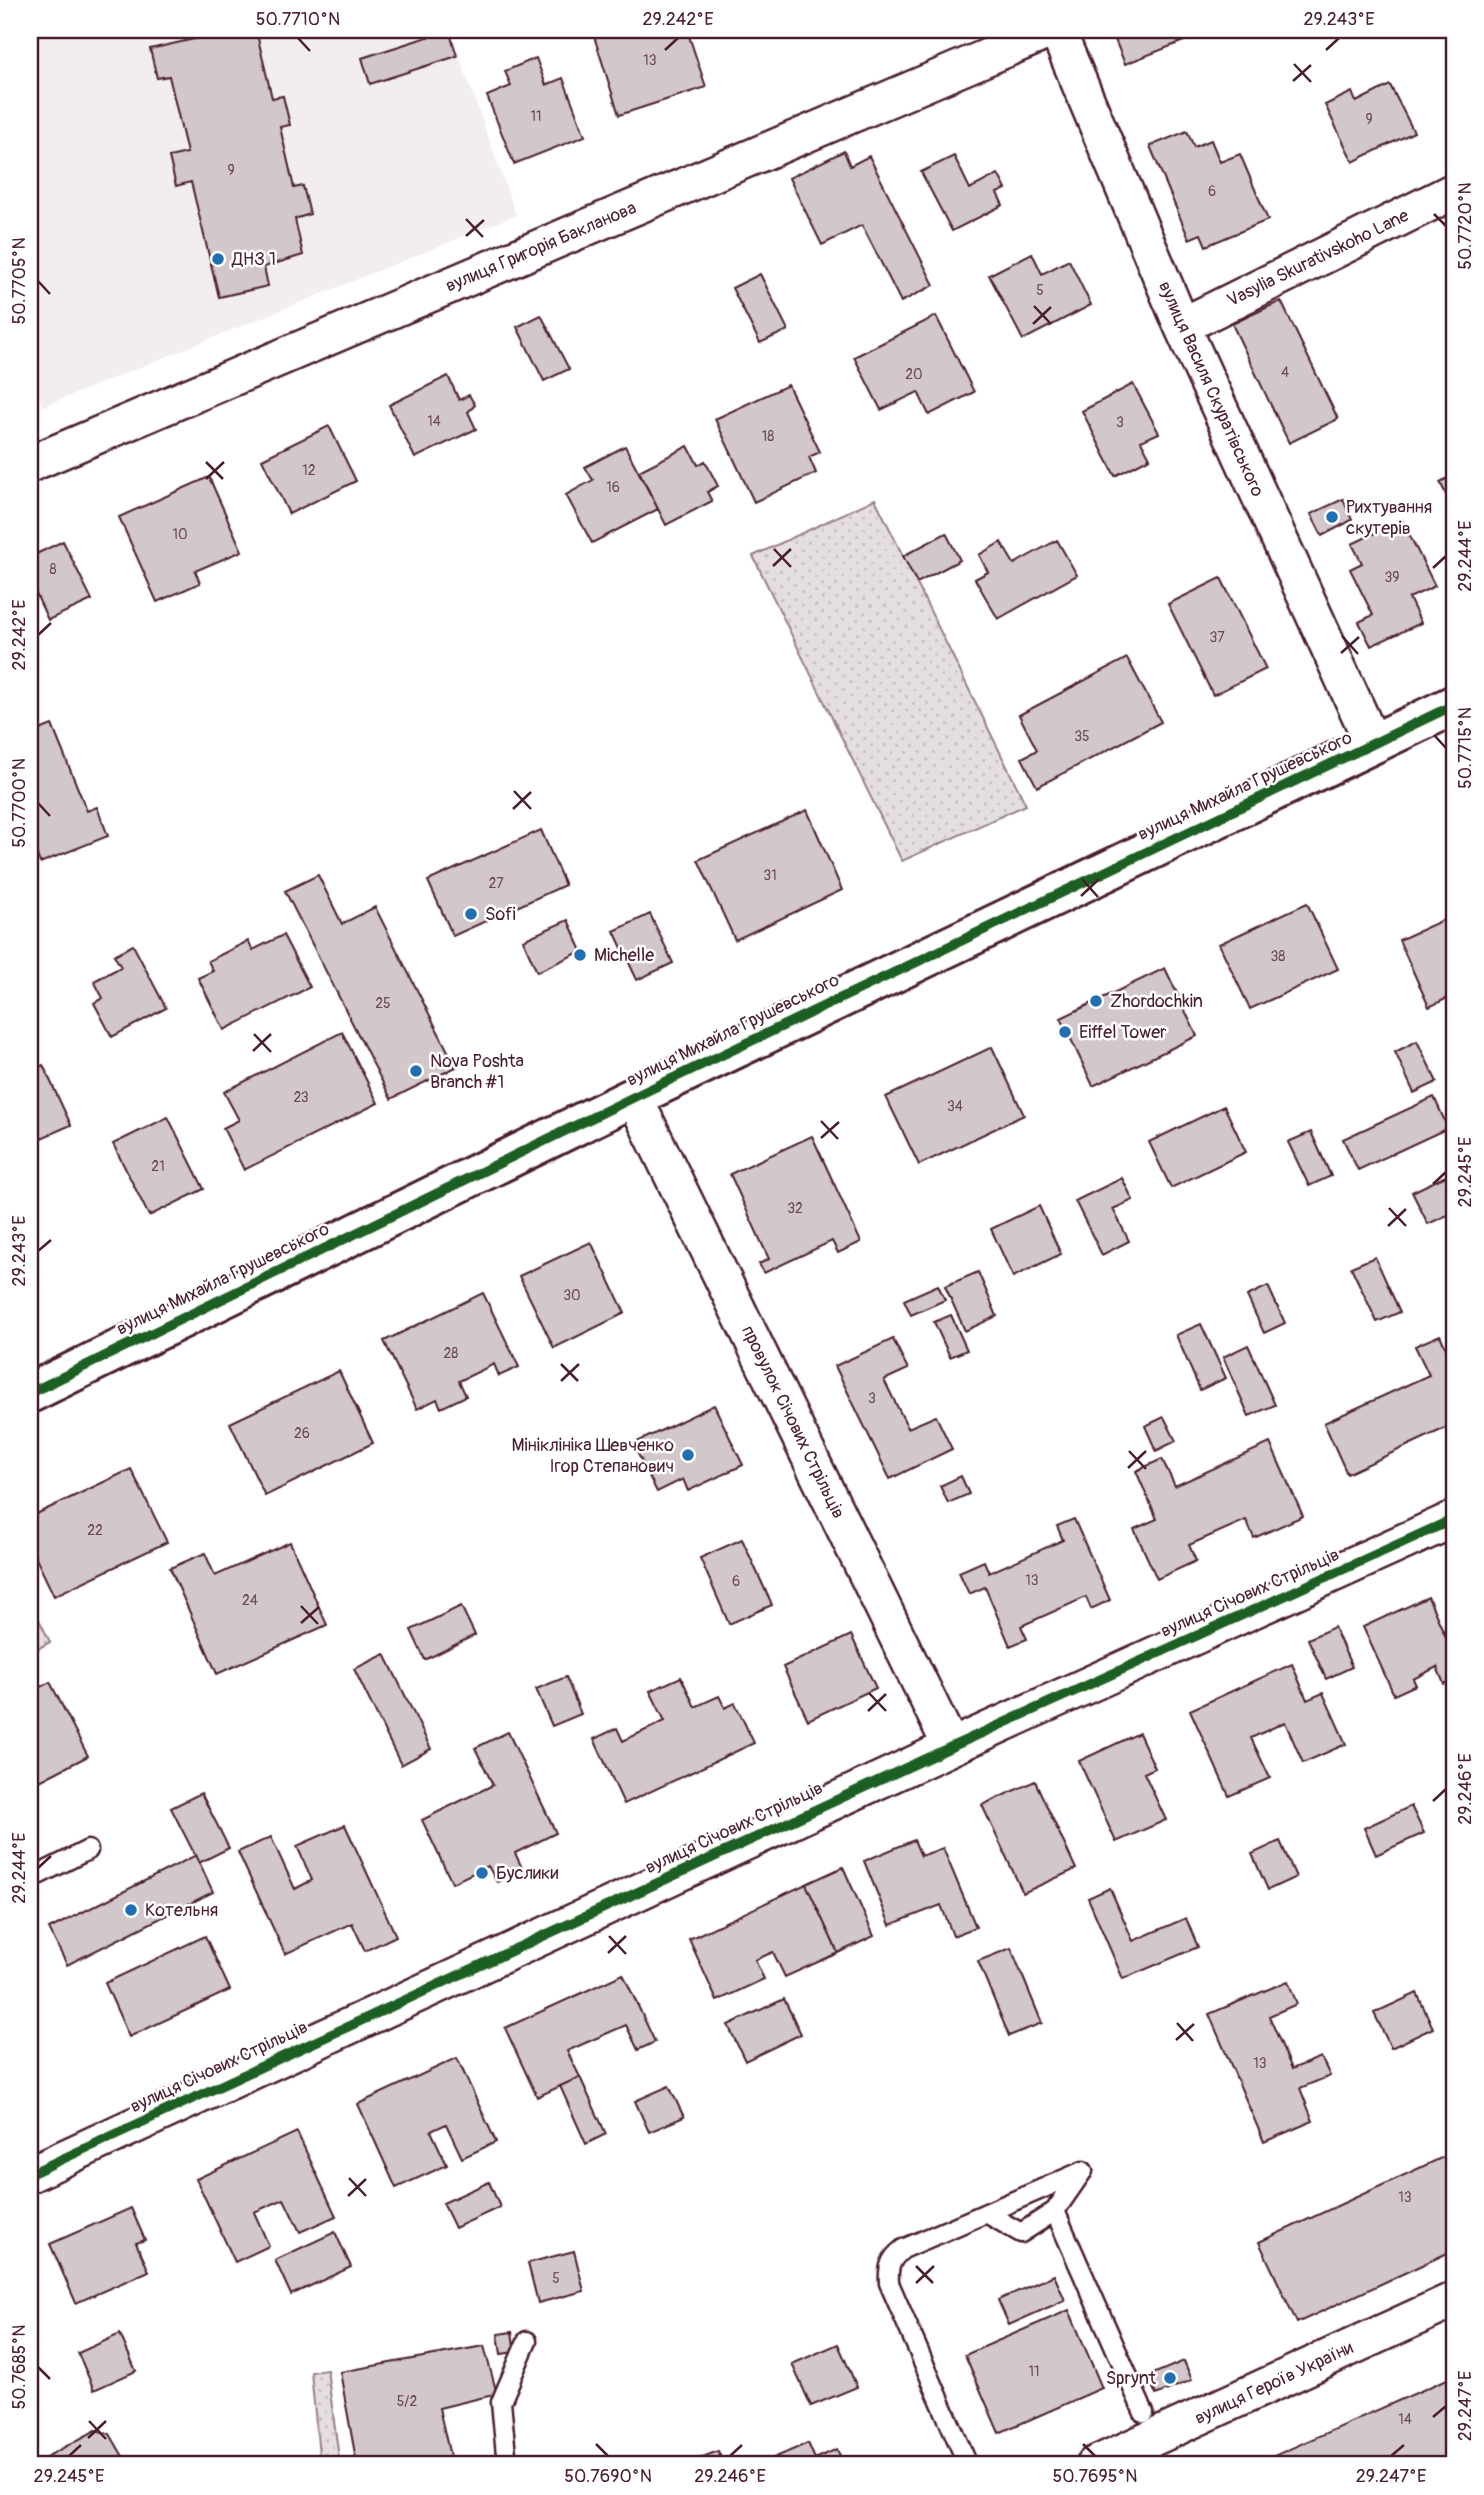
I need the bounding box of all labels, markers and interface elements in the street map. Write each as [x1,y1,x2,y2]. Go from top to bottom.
text: 50.7710°N [256,8,340,31]
text: 29.242°E [642,8,714,31]
text: 29.243°E [1303,8,1375,31]
house number: 13 [643,52,657,69]
house number: 11 [531,108,541,125]
house number: 9 [1365,111,1373,128]
house number: 9 [227,162,235,179]
text: 50.7720°N [1454,182,1477,270]
house number: 6 [1208,183,1216,200]
street label: вулиця Григорія Бакланова [442,196,640,298]
street label: Vasylia Skurativskoho Lane [1223,204,1413,312]
text: 50.7705°N [8,237,31,325]
place label: ДНЗ 1 [231,248,276,271]
marker: ДНЗ 1 [210,251,226,267]
street label: вулиця Василя Скуратівського [1153,278,1269,501]
house number: 5 [1036,282,1044,299]
house number: 4 [1281,364,1289,381]
house number: 20 [905,366,923,383]
house number: 14 [427,413,441,430]
house number: 3 [1116,414,1124,431]
house number: 18 [762,428,774,445]
house number: 12 [302,462,316,479]
house number: 16 [606,479,620,496]
place label: Рихтування скутерів [1346,496,1432,540]
marker: Рихтування скутерів [1324,509,1340,525]
text: 29.244°E [1454,520,1477,592]
house number: 10 [172,526,188,543]
house number: 8 [49,561,57,578]
house number: 39 [1384,569,1400,586]
text: 29.242°E [8,599,31,671]
house number: 37 [1209,629,1225,646]
text: 50.7715°N [1454,707,1477,789]
street label: вулиця Михайла Грушевського [1134,726,1356,846]
house number: 35 [1074,728,1090,745]
text: 50.7700°N [8,758,31,848]
house number: 31 [763,867,777,884]
house number: 27 [488,875,504,892]
place label: Sofi [485,903,516,926]
marker: Sofi [463,906,479,922]
place label: Michelle [594,944,654,967]
marker: Michelle [572,947,588,963]
house number: 38 [1271,948,1285,965]
street label: вулиця Михайла Грушевського [623,968,843,1092]
place label: Zhordochkin [1110,990,1203,1013]
marker: Zhordochkin [1088,993,1104,1009]
house number: 25 [375,995,391,1012]
place label: Eiffel Tower [1079,1021,1167,1044]
marker: Eiffel Tower [1057,1024,1073,1040]
place label: Nova Poshta Branch #1 [430,1050,524,1094]
marker: Nova Poshta Branch #1 [408,1063,424,1079]
house number: 23 [293,1089,309,1106]
house number: 34 [947,1098,963,1115]
text: 29.245°E [1454,1137,1477,1207]
house number: 21 [151,1158,165,1175]
house number: 32 [787,1200,803,1217]
text: 29.243°E [8,1215,31,1287]
street label: вулиця Михайла Грушевського [113,1217,333,1341]
house number: 30 [563,1287,581,1304]
street label: провулок Січових Стрільців [736,1322,850,1522]
house number: 28 [444,1345,458,1362]
house number: 3 [868,1390,876,1407]
house number: 26 [294,1425,310,1442]
place label: Мініклініка Шевченко Ігор Степанович [512,1434,674,1478]
marker: Мініклініка Шевченко Ігор Степанович [680,1447,696,1463]
house number: 22 [87,1522,103,1539]
street label: вулиця Січових Стрільців [1157,1543,1343,1643]
house number: 13 [1025,1572,1039,1589]
house number: 6 [732,1573,740,1590]
house number: 24 [242,1592,258,1609]
text: 29.246°E [1454,1753,1477,1825]
street label: вулиця Січових Стрільців [641,1777,827,1879]
text: 29.244°E [8,1832,31,1904]
place label: Буслики [496,1862,558,1885]
marker: Буслики [474,1865,490,1881]
place label: Котельня [145,1899,218,1922]
marker: Котельня [123,1902,139,1918]
street label: вулиця Січових Стрільців [126,2016,312,2118]
house number: 13 [1253,2055,1267,2072]
house number: 13 [1398,2189,1412,2206]
house number: 5 [552,2270,560,2287]
text: 50.7685°N [8,2325,31,2409]
street label: вулиця Героїв України [1191,2336,1357,2430]
house number: 11 [1029,2363,1039,2380]
place label: Sprynt [1106,2367,1157,2390]
marker: Sprynt [1162,2370,1178,2386]
text: 29.247°E [1454,2371,1477,2441]
house number: 5/2 [397,2393,417,2410]
house number: 14 [1398,2411,1412,2428]
text: 29.245°E [34,2465,104,2488]
text: 50.7690°N [564,2465,652,2488]
text: 29.246°E [694,2465,766,2488]
text: 50.7695°N [1052,2465,1138,2488]
text: 29.247°E [1356,2465,1426,2488]

